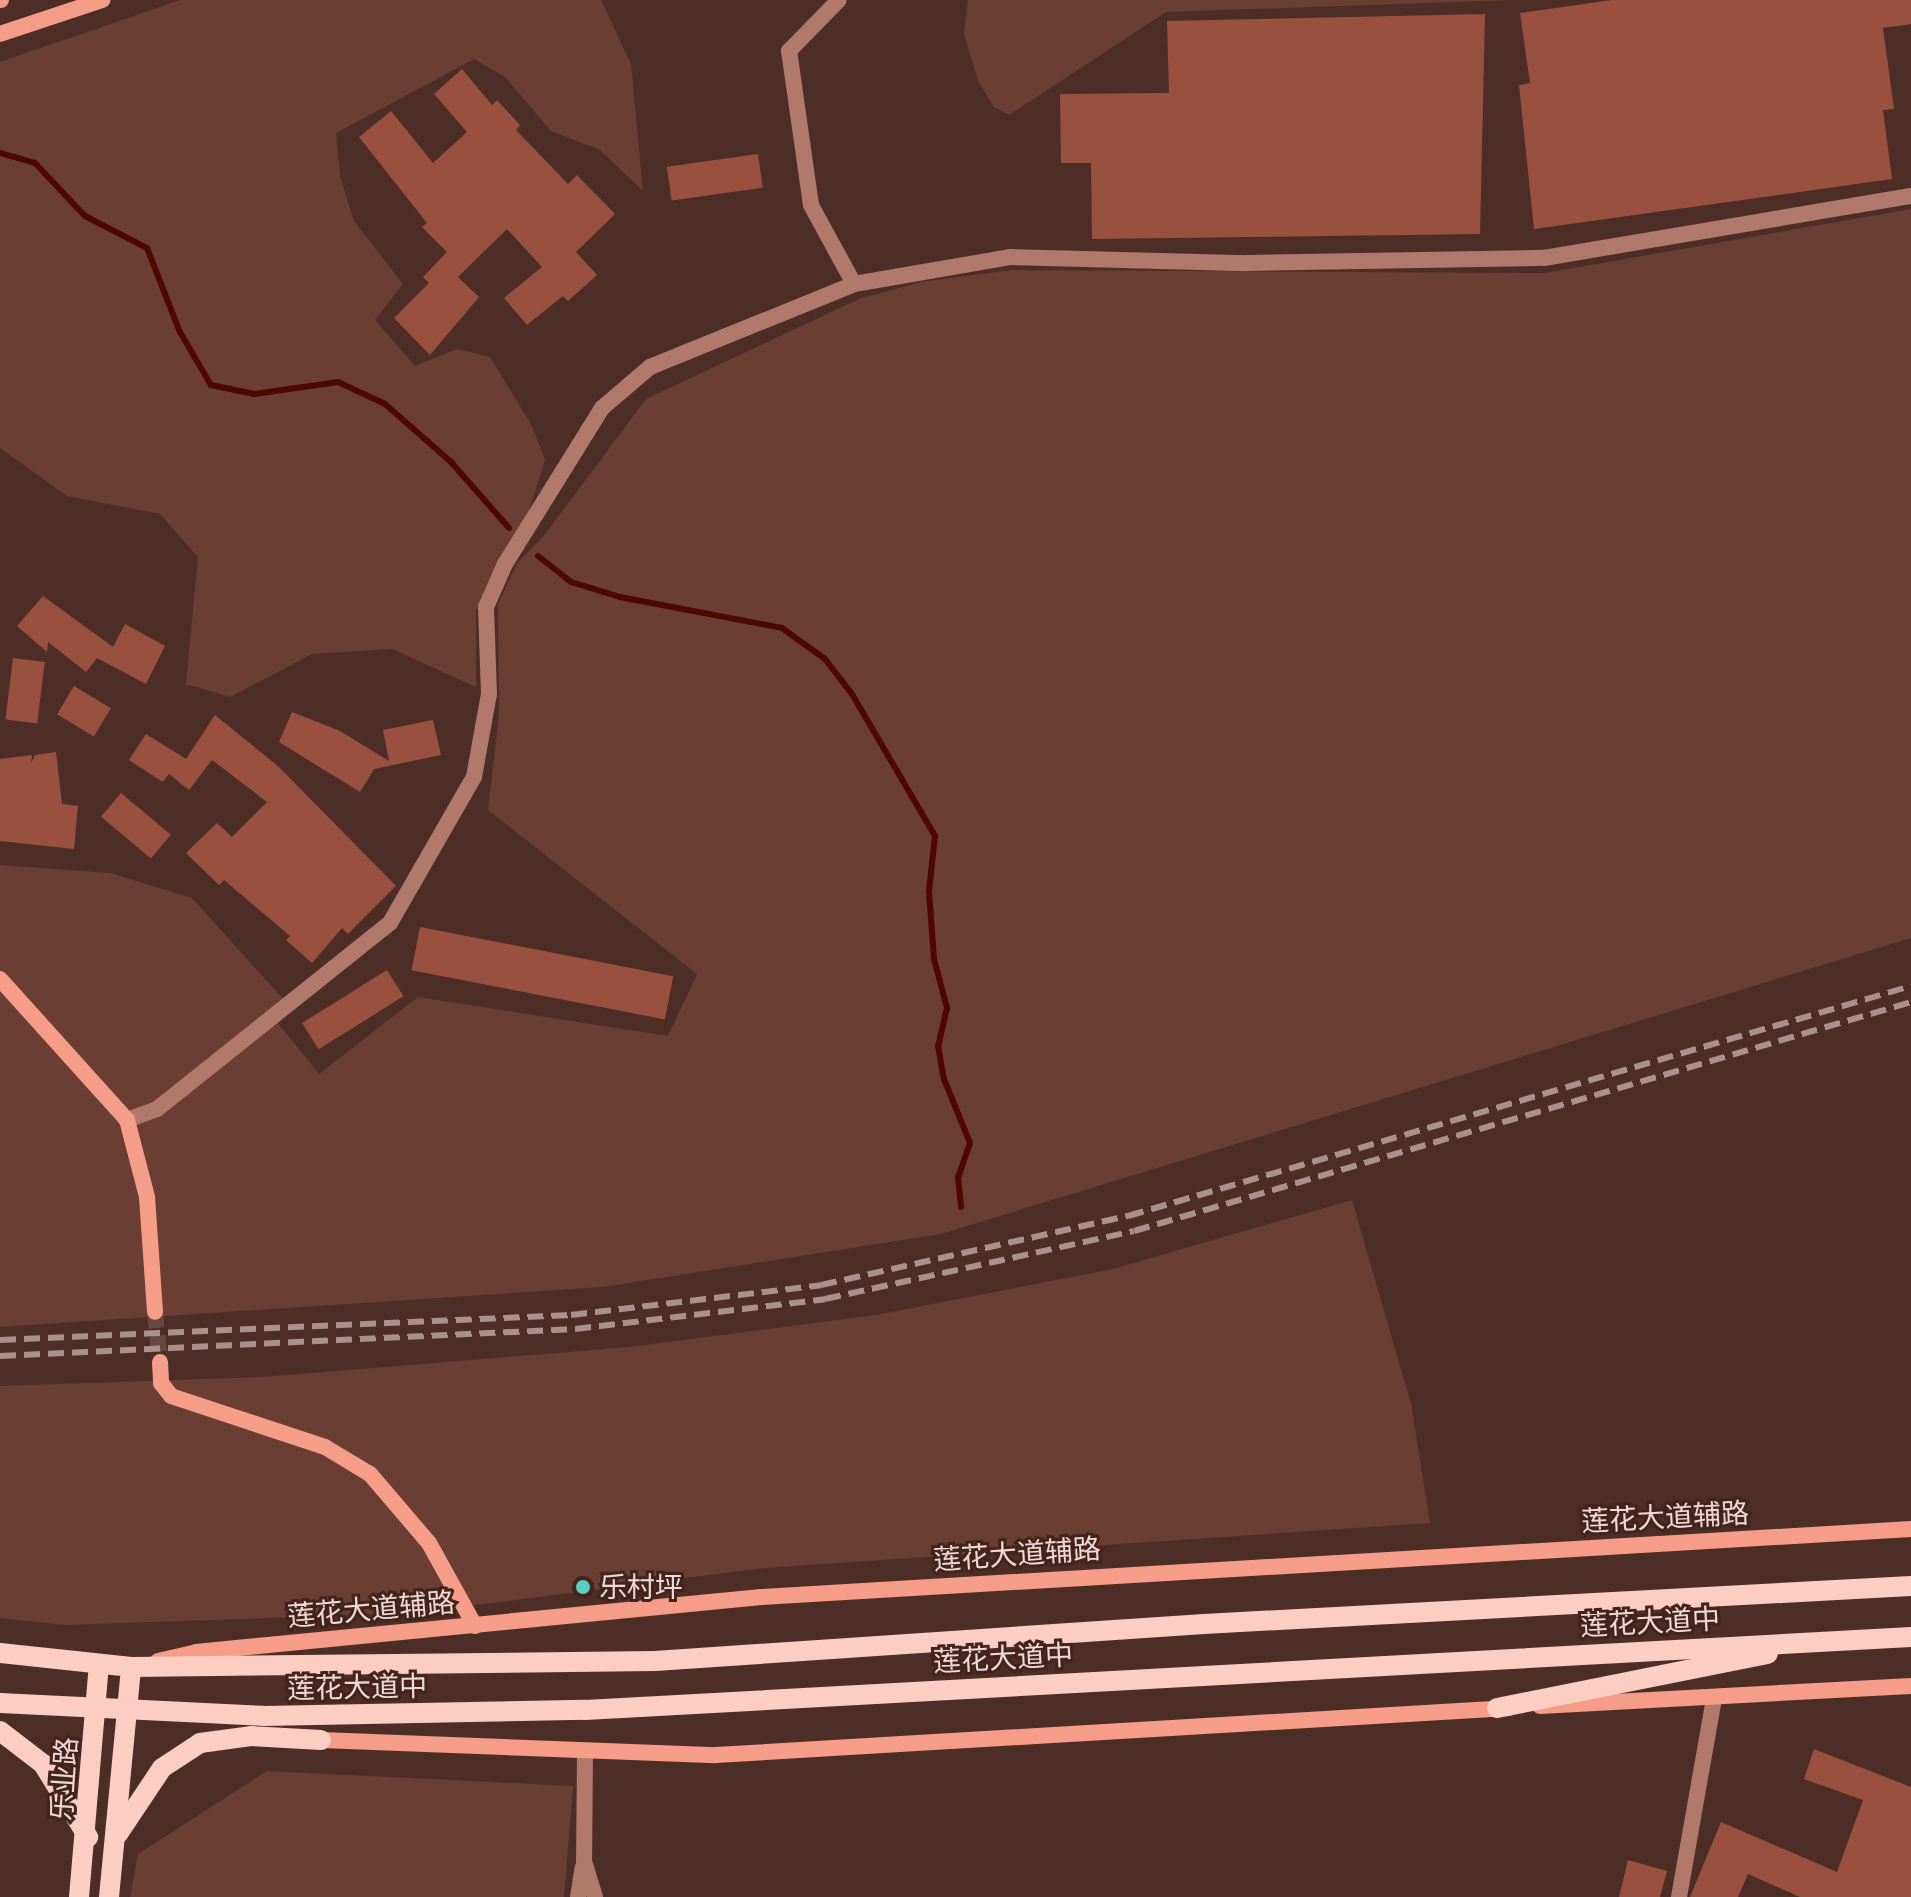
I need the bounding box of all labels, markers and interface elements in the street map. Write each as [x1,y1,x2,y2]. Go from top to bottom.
street label: 莲花大道辅路 [1580,1496,1750,1538]
street label: 莲花大道辅路 [932,1531,1102,1577]
place label: 乐村坪 [599,1570,683,1604]
marker: 乐村坪 [574,1578,592,1596]
street label: 莲花大道辅路 [286,1585,456,1633]
street label: 莲花大道中 [1579,1602,1721,1642]
street label: 莲花大道中 [932,1638,1074,1678]
street label: 莲花大道中 [287,1669,427,1705]
street label: 乐业路 [44,1736,84,1822]

